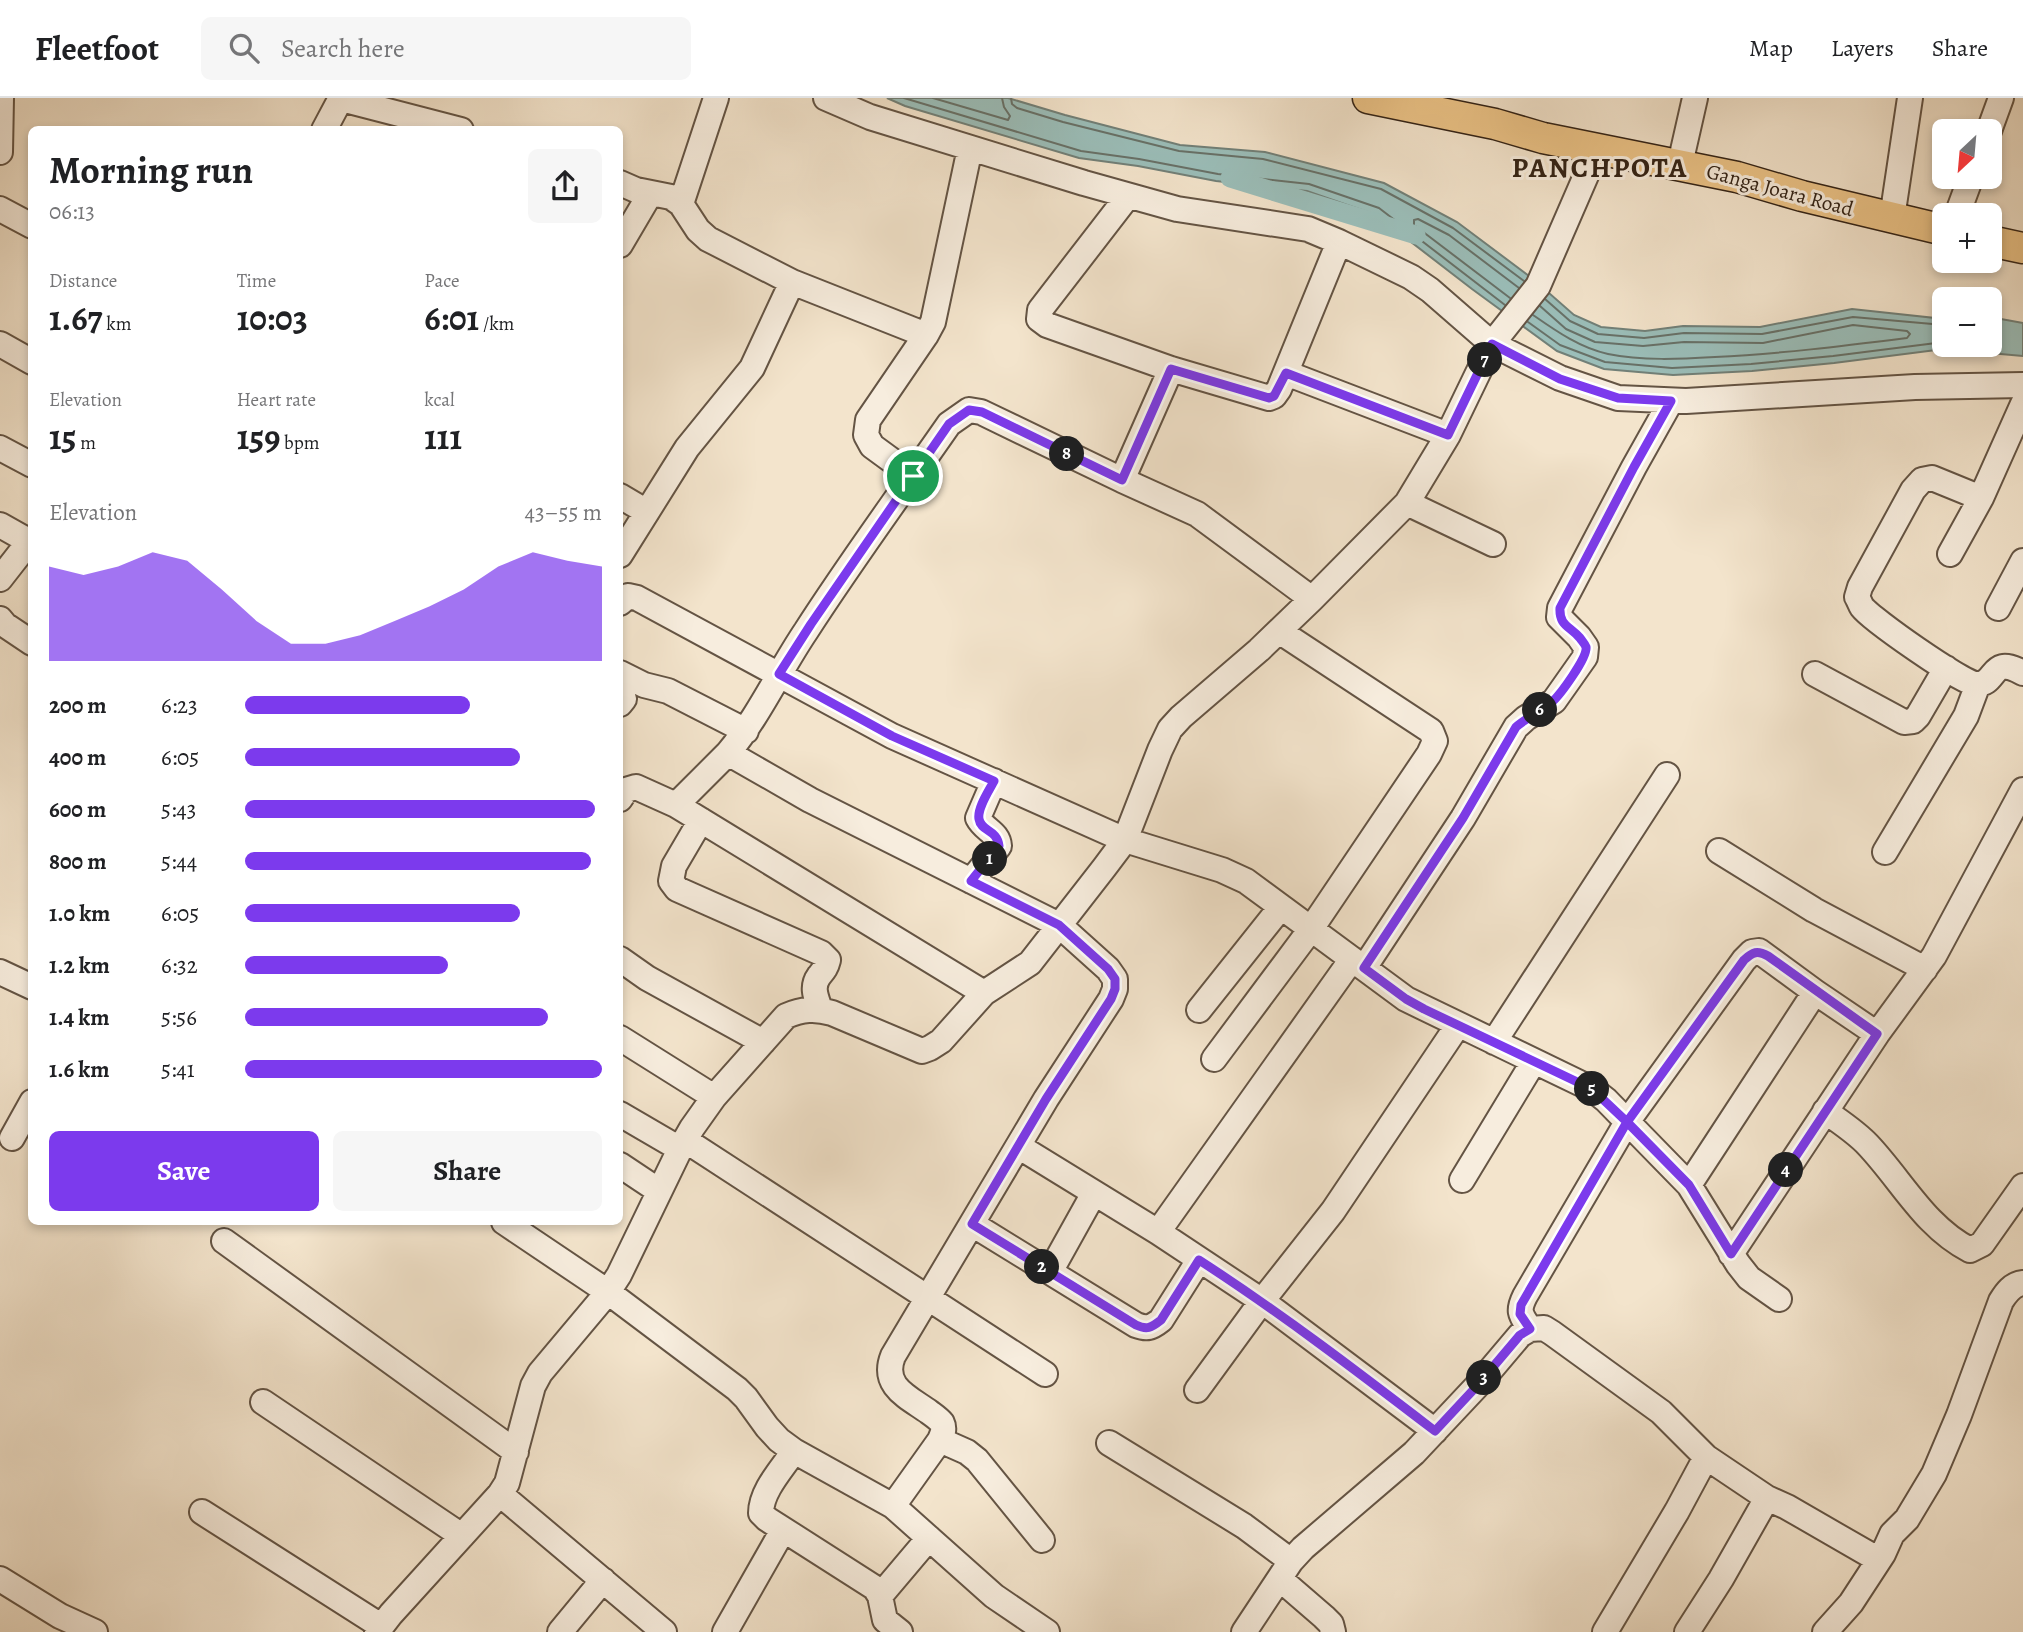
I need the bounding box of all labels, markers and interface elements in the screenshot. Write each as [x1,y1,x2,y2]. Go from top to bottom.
search box [201,17,691,80]
text: Fleetfoot [35,26,159,71]
icon: search [225,29,263,67]
text: Search here [281,31,405,66]
text: Map [1749,32,1793,64]
text: Layers [1831,32,1894,64]
text: Share [1932,32,1988,64]
north arrow [1932,119,2002,189]
map controls [1932,119,2002,357]
text: Morning run [49,144,253,196]
button: share [528,149,602,223]
district label: PANCHPOTA [1512,149,1688,187]
street label: Ganga Joara Road [1703,157,1857,223]
text: 06:13 [49,196,95,227]
button: + [1932,203,2002,273]
text: Distance [49,268,117,294]
text: Time [237,268,276,294]
text: Pace [424,268,460,294]
button: − [1932,287,2002,357]
text: 1.67 [49,294,102,342]
text: 10:03 [237,294,308,342]
text: 6:01 [424,294,479,342]
text: km [102,311,131,337]
text: /km [479,311,514,337]
pin: 7 [1468,342,1502,378]
text: 7 [1480,346,1489,372]
text: Elevation [49,387,122,413]
text: Heart rate [237,387,316,413]
text: kcal [424,387,455,413]
text: 15 [49,413,76,461]
text: 159 [237,413,280,461]
text: 111 [424,413,462,461]
text: m [76,430,96,456]
text: bpm [280,430,320,456]
pin: 8 [1050,436,1084,472]
text: 8 [1062,440,1071,466]
pin [883,446,943,506]
icon: arrive [894,457,932,495]
text: Elevation [49,497,137,528]
text: 43–55 m [525,497,602,528]
text: 200 m [49,690,107,721]
text: 6:23 [161,690,198,721]
pin: 6 [1522,692,1558,728]
text: 6 [1535,696,1544,722]
text: 400 m [49,742,106,773]
text: 6:05 [161,742,199,773]
text: 600 m [49,794,106,825]
text: 5:43 [161,794,196,825]
pin: 1 [972,842,1007,876]
text: 1 [986,845,993,871]
text: 800 m [49,846,106,877]
text: 5:44 [161,846,197,877]
text: 1.0 km [49,898,110,929]
text: 6:05 [161,898,199,929]
text: 1.2 km [49,950,110,981]
text: 6:32 [161,950,198,981]
text: 1.4 km [49,1002,110,1033]
text: 5:56 [161,1002,197,1033]
text: 1.6 km [49,1054,109,1085]
text: 5:41 [161,1054,195,1085]
pin: 5 [1574,1072,1610,1107]
text: 5 [1587,1075,1596,1101]
button: Save [49,1131,319,1211]
button: Share [333,1131,602,1211]
pin: 4 [1768,1152,1803,1188]
text: 4 [1781,1156,1790,1182]
pin: 2 [1024,1250,1060,1284]
text: 2 [1037,1253,1046,1279]
pin: 3 [1466,1360,1502,1396]
text: 3 [1479,1364,1488,1390]

